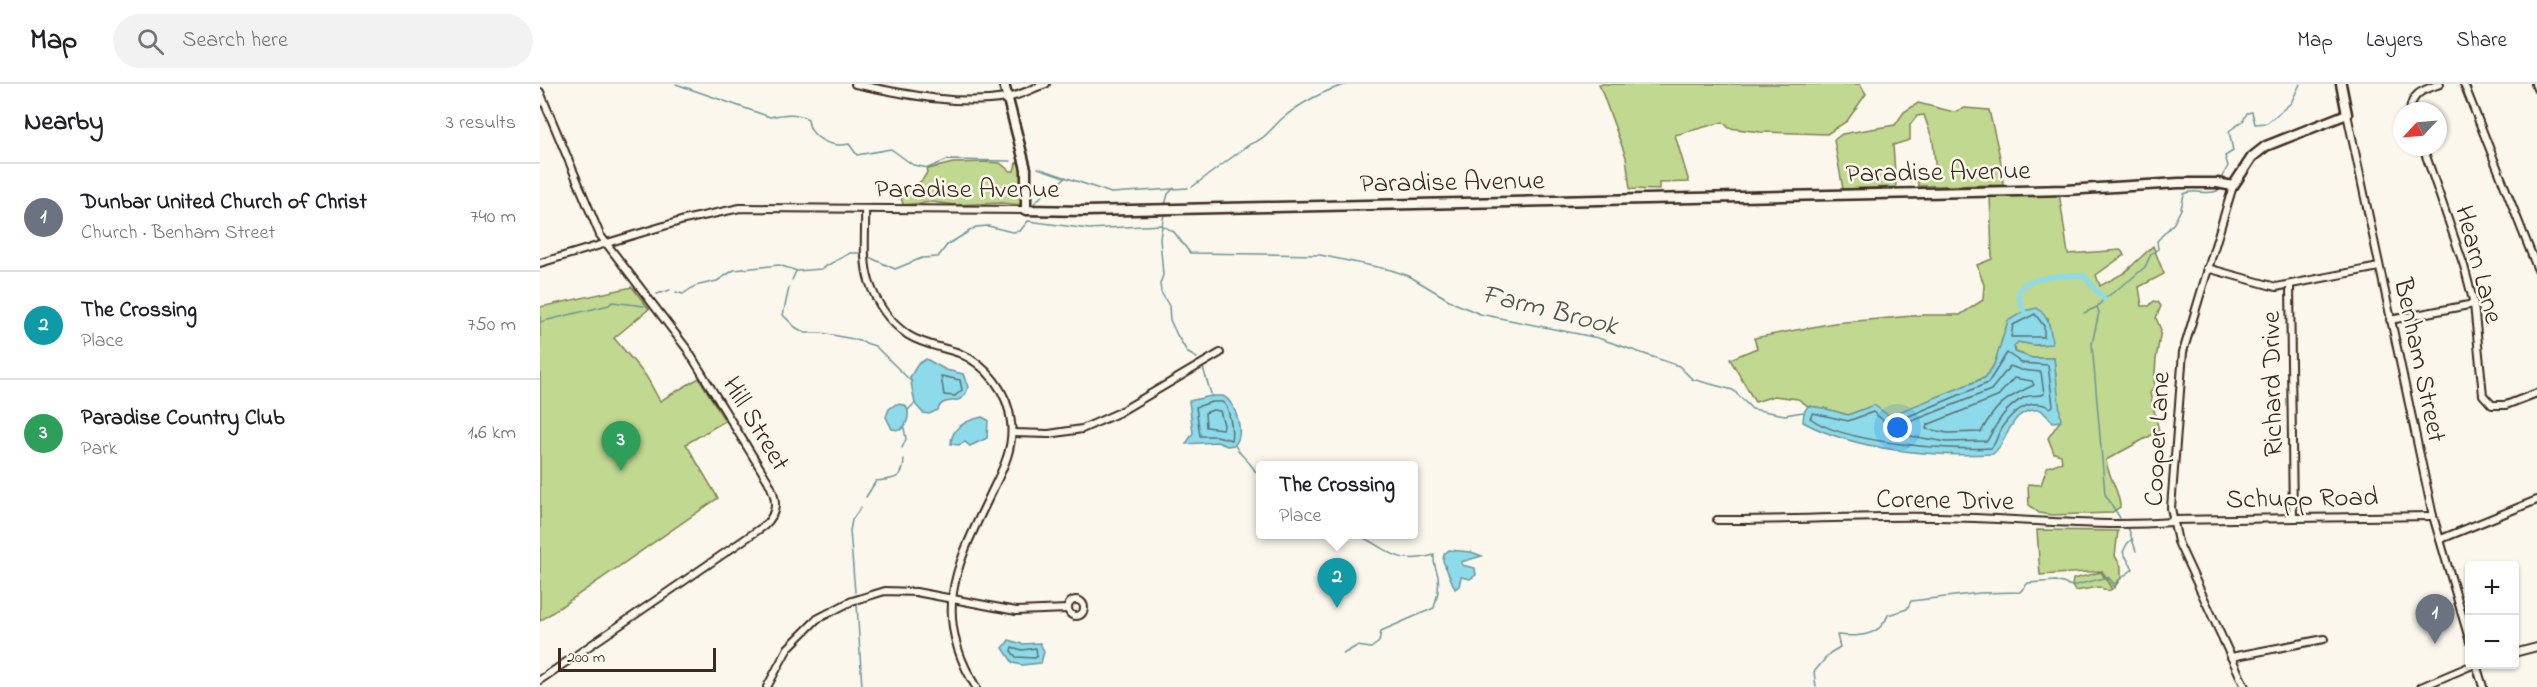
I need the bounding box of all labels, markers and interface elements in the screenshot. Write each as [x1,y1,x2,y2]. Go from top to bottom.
search box [113,14,533,68]
text: Map [30,21,77,62]
icon: search [134,25,167,58]
text: Search here [182,25,288,57]
text: Map [2297,26,2333,56]
text: Layers [2366,26,2423,56]
text: Share [2456,26,2507,56]
north arrow [2393,102,2447,156]
text: Nearby [24,104,103,142]
text: 3 results [446,109,516,138]
street label: Paradise Avenue [1845,152,2032,195]
street label: Paradise Avenue [1359,162,1546,205]
street label: Paradise Avenue [875,171,1060,210]
text: Dunbar United Church of Christ [81,187,367,219]
street label: Hearn Lane [2443,201,2512,329]
text: 1 [40,203,47,232]
text: 740 m [470,203,516,232]
text: Church · Benham Street [81,219,275,248]
street label: Benham Street [2382,274,2455,446]
water label: Farm Brook [1477,275,1623,348]
text: The Crossing [81,295,197,327]
street label: Richard Drive [2253,310,2294,457]
text: 2 [39,311,48,340]
text: 750 m [467,311,516,340]
text: Place [81,327,123,356]
street label: Hill Street [711,369,798,479]
street label: Cooper Lane [2135,370,2182,507]
text: Paradise Country Club [81,403,285,435]
your location [1883,413,1912,442]
text: 3 [39,419,48,448]
text: 1.6 km [467,419,516,448]
pin: 3 [602,422,640,471]
text: Park [81,435,117,464]
popup [1256,461,1418,539]
text: The Crossing [1279,470,1395,502]
street label: Schupp Road [2226,479,2379,520]
street label: Corene Drive [1876,481,2015,522]
text: Place [1279,502,1321,531]
pin: 2 [1318,558,1356,608]
map controls [2465,561,2519,669]
button: + [2465,561,2519,615]
pin: 1 [2416,594,2454,644]
button: − [2465,615,2519,669]
scale bar [558,645,716,672]
text: 200 m [567,646,605,670]

